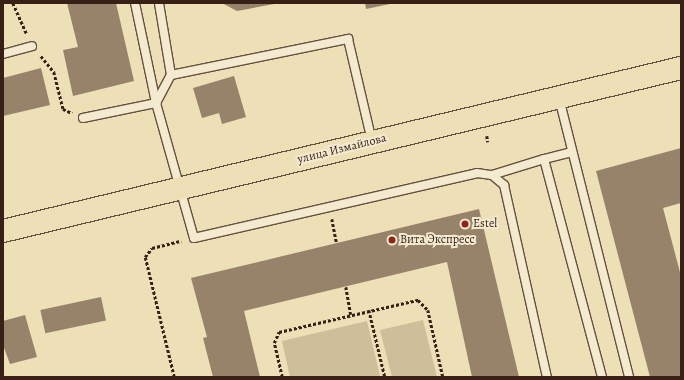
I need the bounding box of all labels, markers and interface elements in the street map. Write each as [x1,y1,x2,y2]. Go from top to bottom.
street label: улица Измайлова [296,131,388,167]
place label: Estel [473,217,497,231]
marker: Estel [460,219,470,229]
place label: Вита Экспресс [400,233,475,247]
marker: Вита Экспресс [387,235,397,245]

